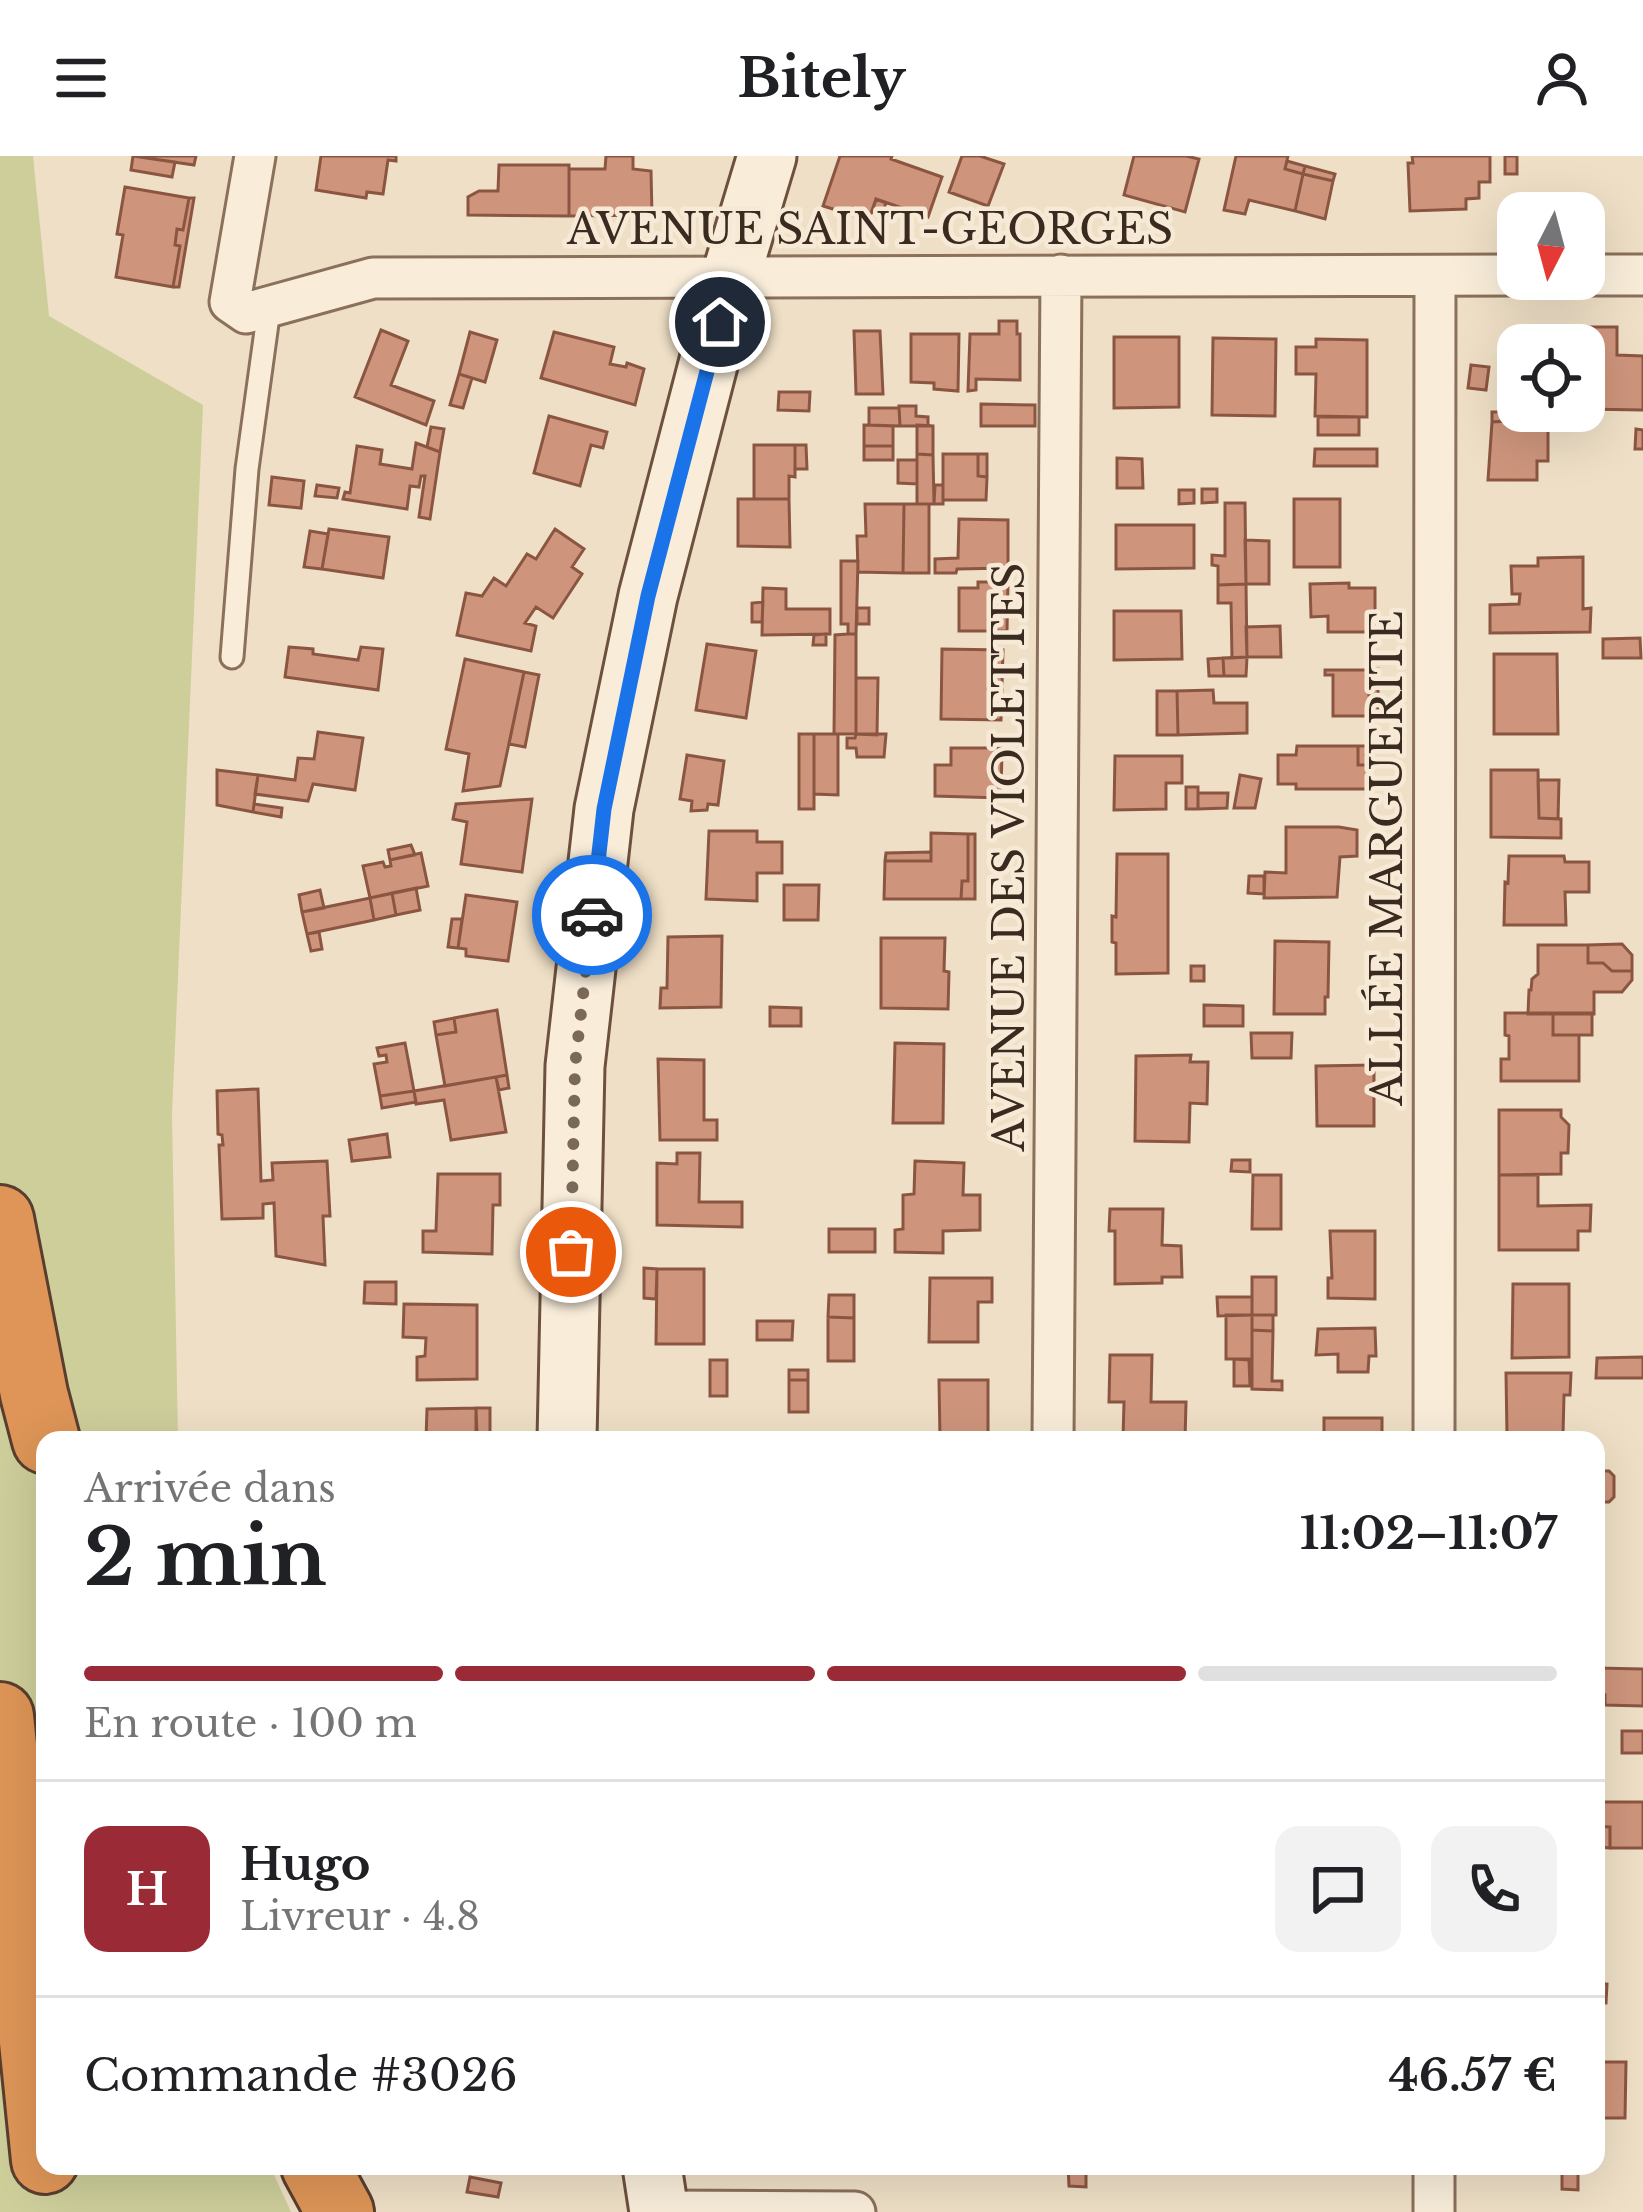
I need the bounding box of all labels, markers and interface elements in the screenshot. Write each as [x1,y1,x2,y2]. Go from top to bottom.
icon: menu [48,45,114,111]
text: Bitely [737,45,906,112]
icon: person [1529,45,1595,111]
north arrow [1497,192,1605,300]
map controls [1497,192,1605,432]
street label: AVENUE SAINT-GEORGES [566,203,1173,255]
pin [669,271,771,373]
icon: home [687,289,753,355]
button: locate [1497,324,1605,432]
street label: AVENUE DES VIOLETTES [983,563,1035,1152]
street label: ALLÉE MARGUERITE [1361,610,1413,1107]
courier [532,855,652,975]
icon: car [559,882,625,948]
pin [520,1201,622,1303]
icon: bag [538,1219,604,1285]
text: Arrivée dans [84,1464,336,1513]
text: 11:02–11:07 [1300,1505,1557,1561]
text: 2 min [84,1509,327,1606]
text: En route · 100 m [84,1699,417,1748]
button: chat [1275,1826,1401,1952]
button: phone [1431,1826,1557,1952]
text: Hugo [240,1836,370,1892]
text: H [126,1861,168,1917]
text: Livreur · 4.8 [240,1892,480,1941]
text: Commande #3026 [84,2047,518,2103]
text: 46.57 € [1389,2047,1557,2103]

